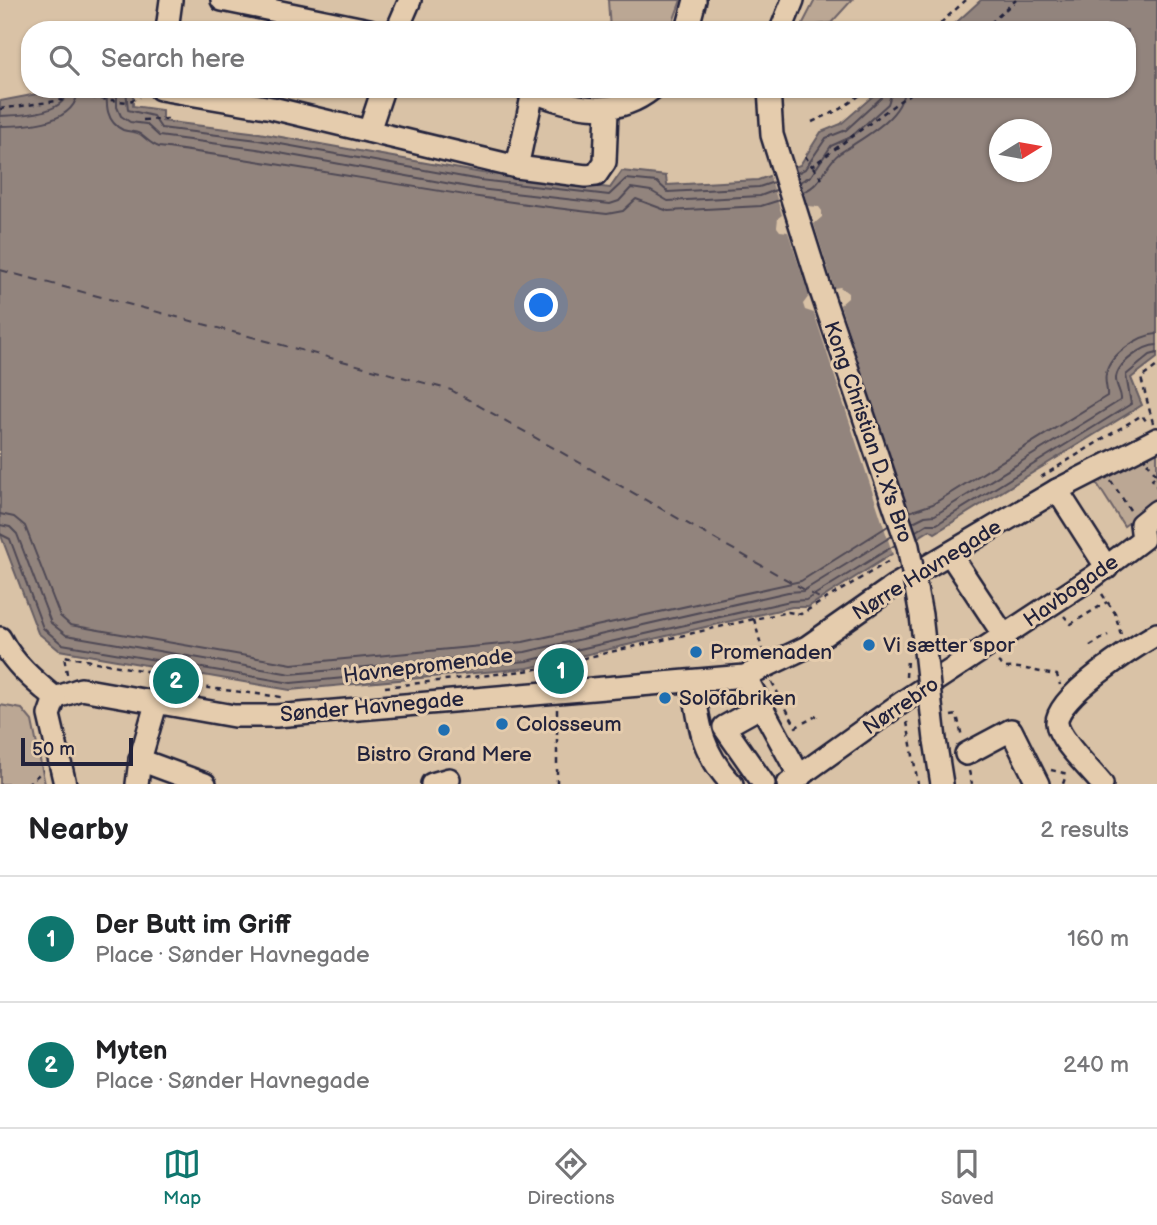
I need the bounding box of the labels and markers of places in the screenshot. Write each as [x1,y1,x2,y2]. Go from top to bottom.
place label: Vi sætter spor [883,633,1015,658]
marker: Vi sætter spor [861,637,877,653]
place label: Promenaden [710,640,832,665]
marker: Promenaden [688,644,704,660]
pin: 1 [538,645,584,697]
pin: 2 [153,655,199,707]
place label: Solofabriken [679,686,796,711]
marker: Solofabriken [657,690,673,706]
place label: Colosseum [516,712,622,737]
marker: Colosseum [494,716,510,732]
marker: Bistro Grand Mere [436,722,452,738]
place label: Bistro Grand Mere [356,742,532,767]

